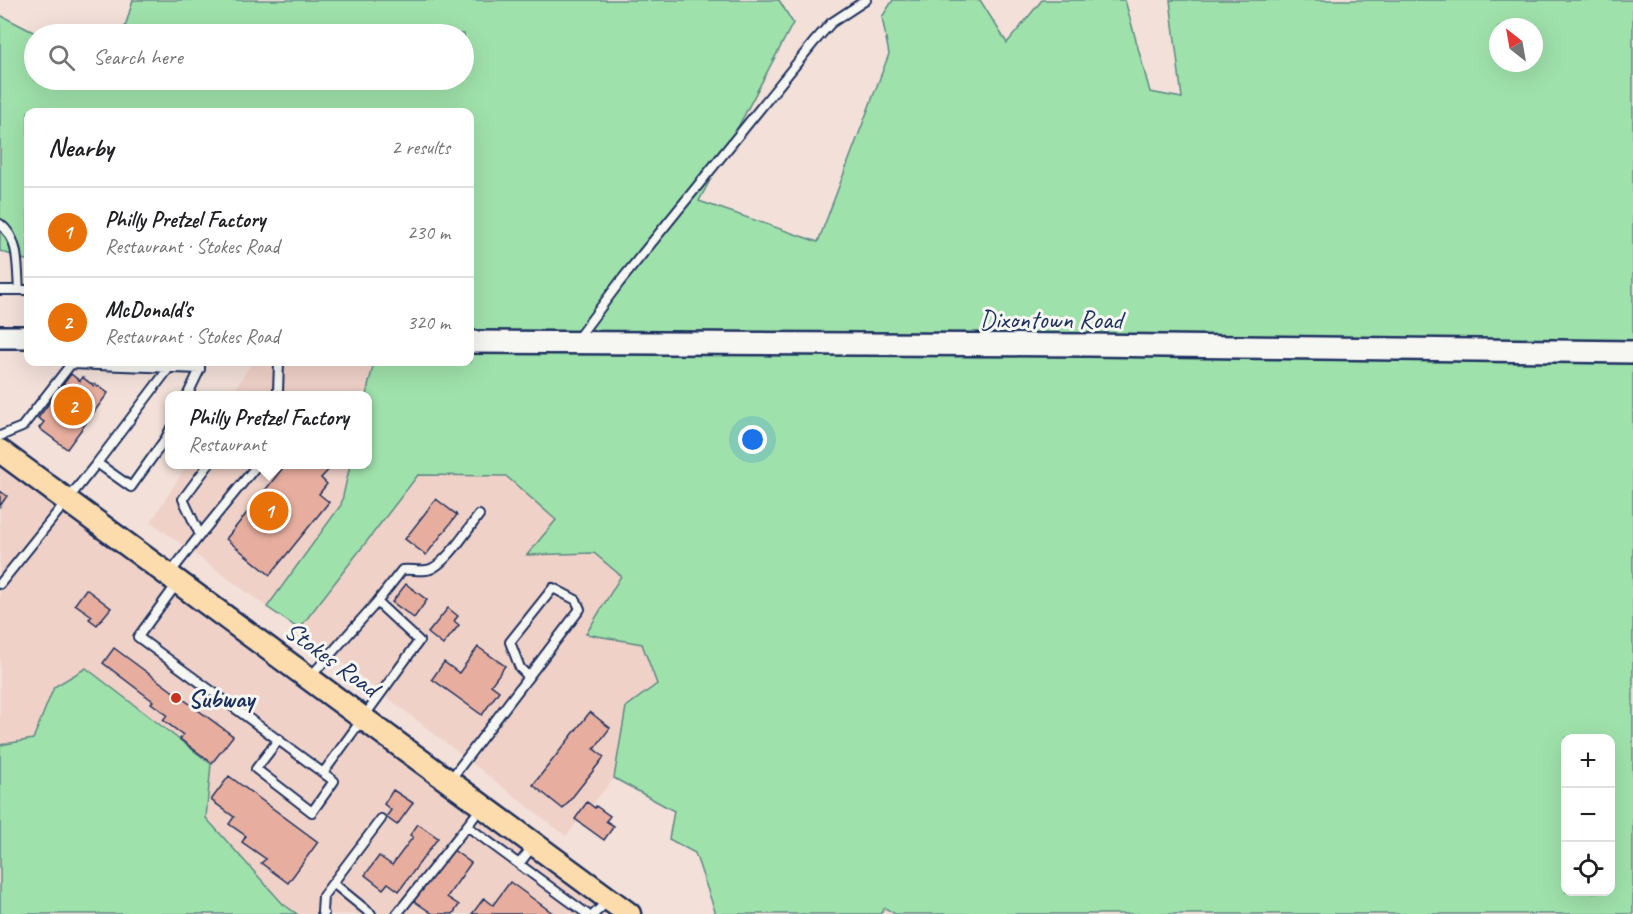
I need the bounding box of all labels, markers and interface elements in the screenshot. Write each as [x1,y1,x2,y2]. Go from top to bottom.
north arrow [1489,18,1543,72]
search box [24,24,474,90]
icon: search [45,41,78,74]
text: Search here [93,43,183,71]
text: Nearby [48,131,113,164]
text: 2 results [391,135,450,160]
text: Philly Pretzel Factory [105,206,265,234]
text: 1 [63,220,72,245]
text: 230 m [407,220,450,245]
text: Restaurant · Stokes Road [105,234,279,259]
text: McDonald's [105,296,192,324]
street label: Dixontown Road [980,303,1126,336]
text: 2 [63,310,72,335]
text: 320 m [407,310,450,335]
text: Restaurant · Stokes Road [105,324,279,349]
pin: 2 [54,384,92,428]
popup [165,391,372,469]
text: Philly Pretzel Factory [188,404,349,432]
your location [738,425,767,454]
text: Restaurant [188,432,266,457]
pin: 1 [250,488,288,534]
street label: Stokes Road [278,614,389,706]
place label: Subway [188,682,257,715]
marker: Subway [169,691,183,705]
map controls [1561,734,1615,896]
button: + [1561,734,1615,788]
button: − [1561,788,1615,842]
button: locate [1561,842,1615,896]

